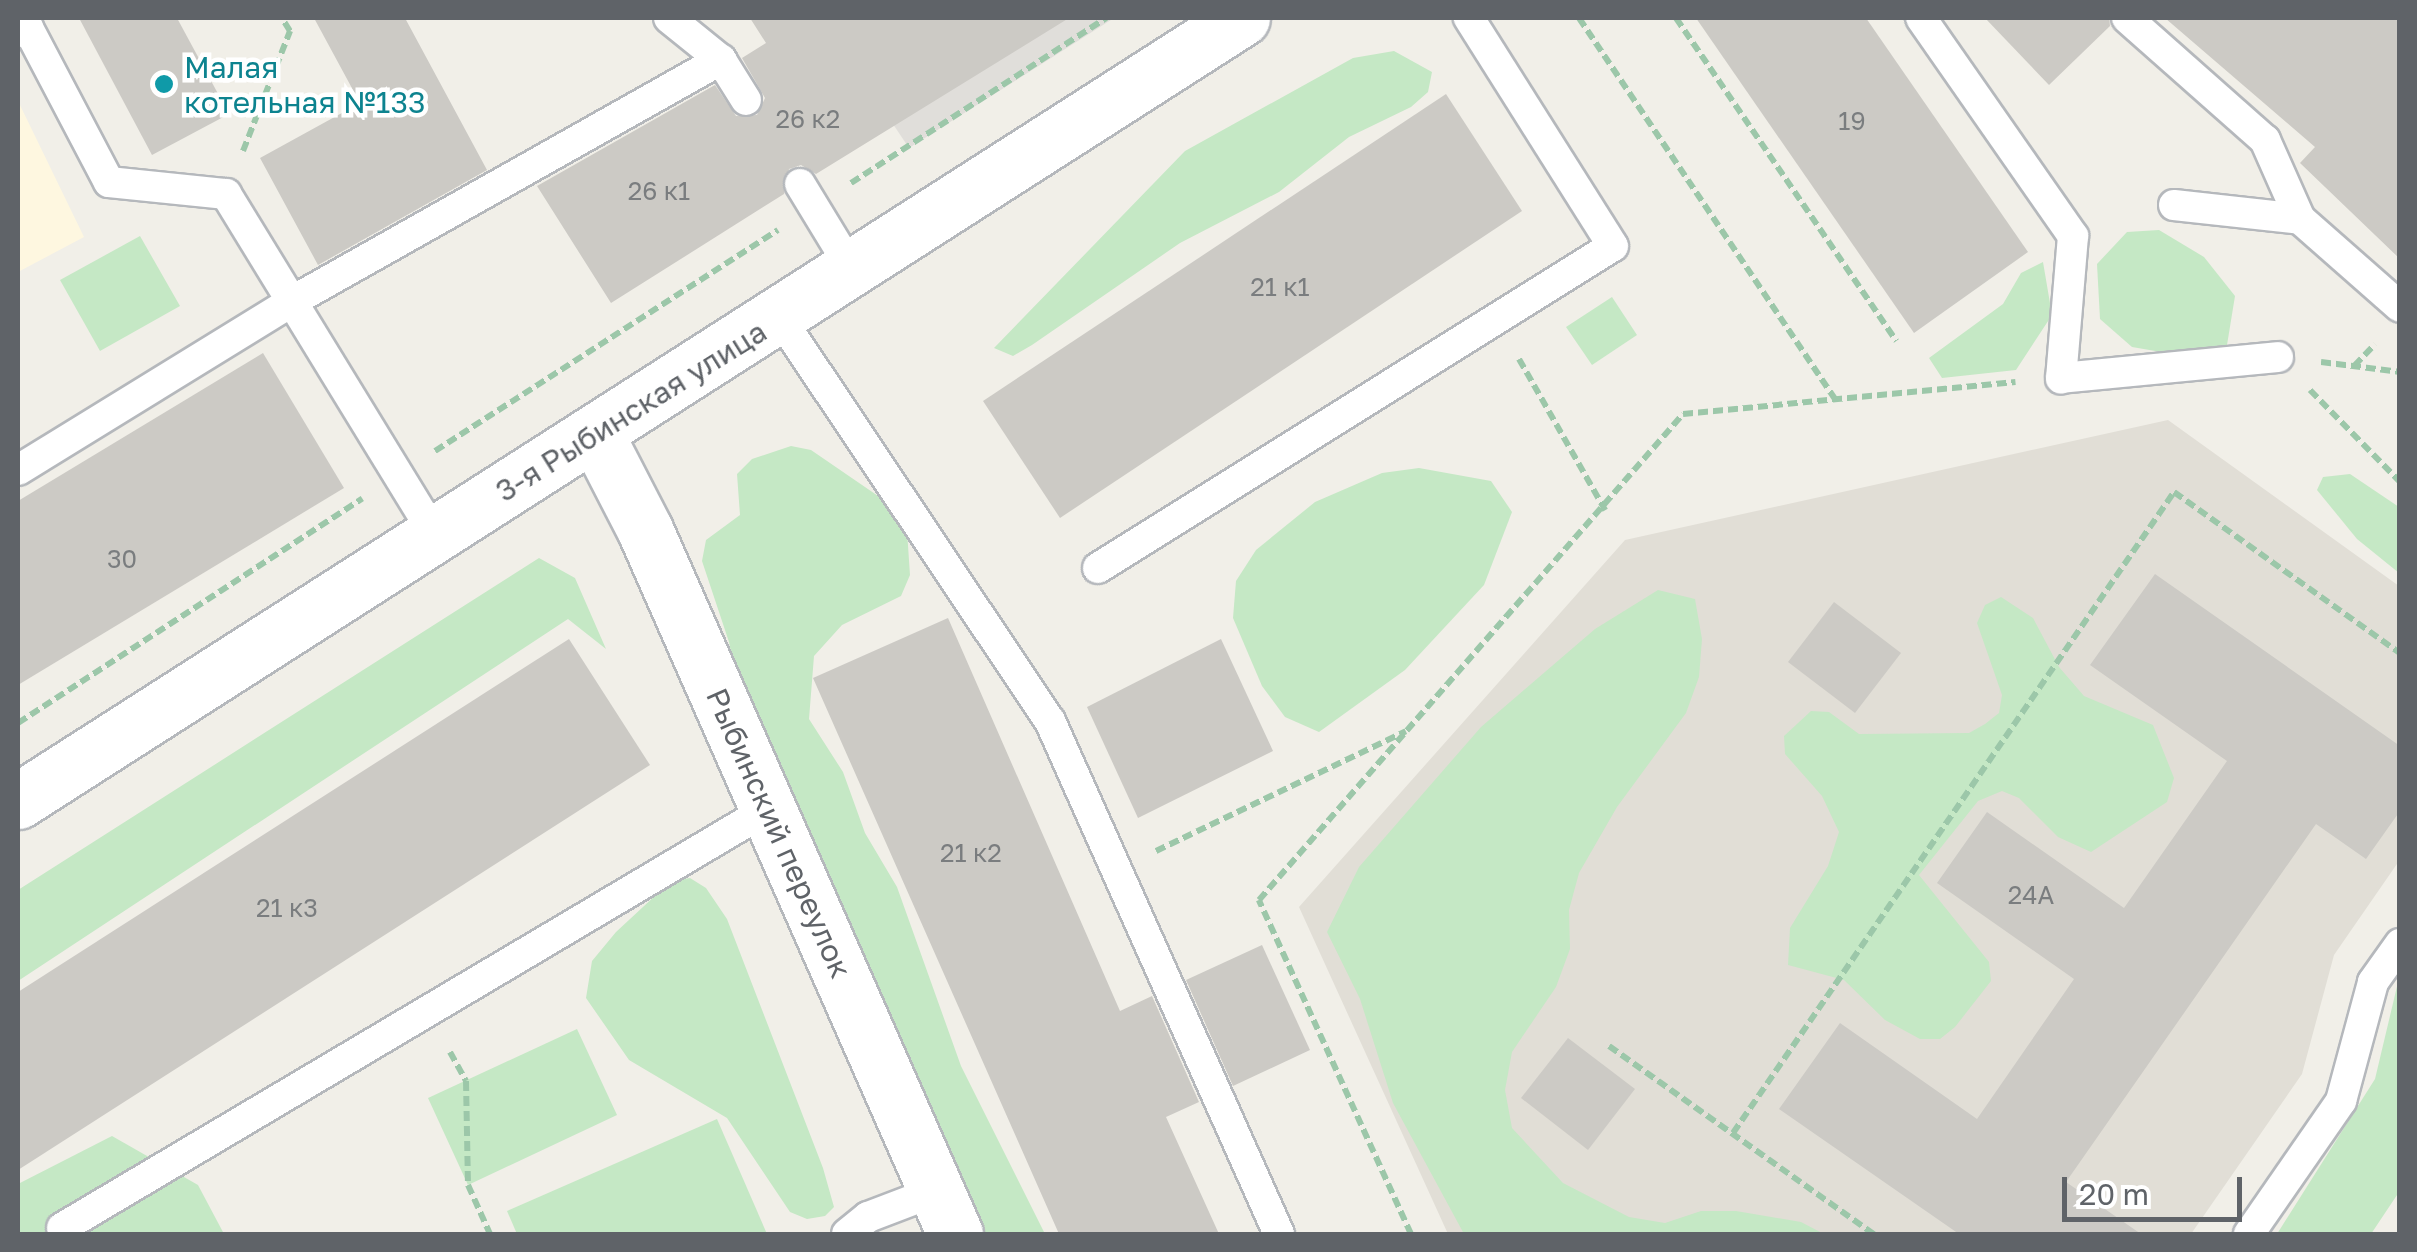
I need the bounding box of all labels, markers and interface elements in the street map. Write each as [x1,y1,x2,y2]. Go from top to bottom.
place label: Малая котельная №133 [184,49,425,120]
marker: Малая котельная №133 [153,73,175,95]
house number: 26 к2 [776,104,840,134]
house number: 19 [1838,106,1866,136]
house number: 26 к1 [628,176,690,206]
house number: 21 к1 [1250,272,1310,302]
street label: 3-я Рыбинская улица [489,313,773,509]
house number: 30 [107,544,137,574]
street label: Рыбинский переулок [699,683,859,983]
house number: 21 к2 [940,838,1002,868]
house number: 24А [2008,880,2054,910]
house number: 21 к3 [256,893,318,923]
scale bar [2067,1157,2247,1219]
text: 20 m [2079,1176,2149,1212]

